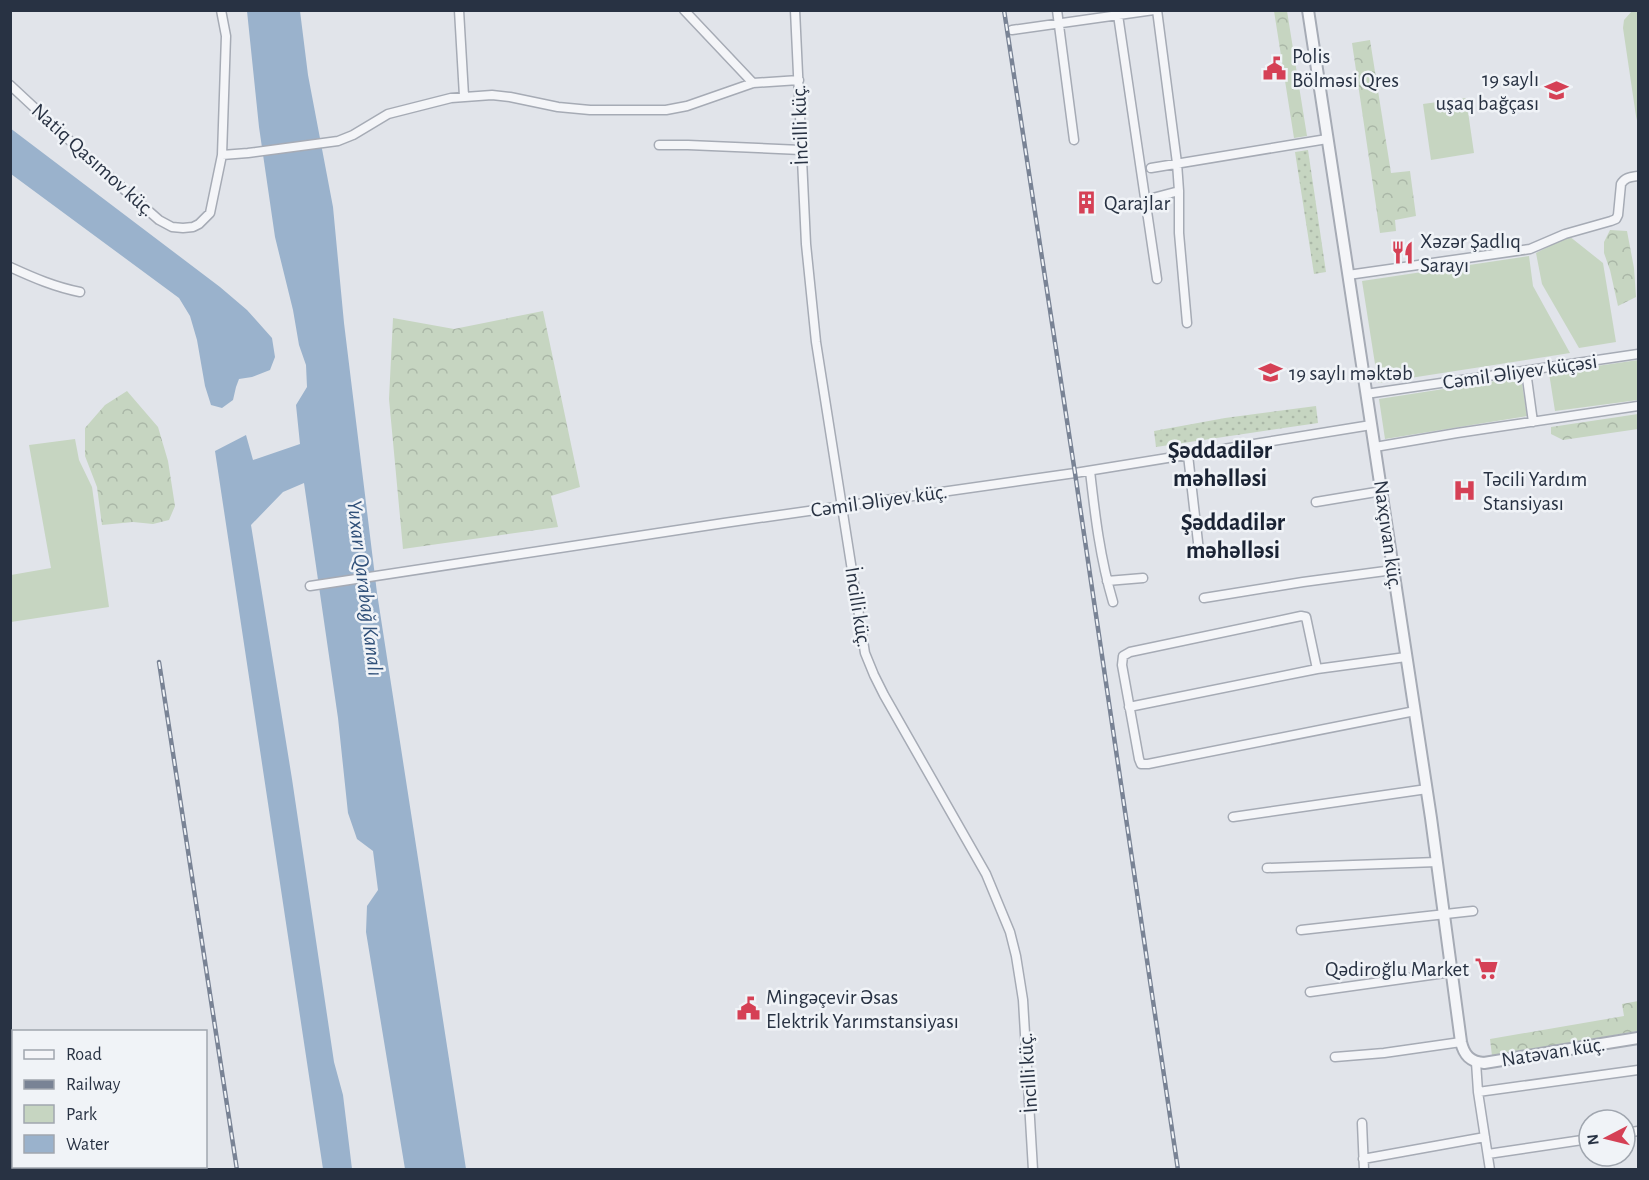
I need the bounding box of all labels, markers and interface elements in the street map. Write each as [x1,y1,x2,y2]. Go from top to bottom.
place label: Polis Bölməsi Qres [1292,46,1399,91]
public building icon: Polis Bölməsi Qres [1261,55,1287,81]
place label: 19 saylı uşaq bağçası [1436,69,1539,114]
school or university icon: 19 saylı uşaq bağçası [1544,78,1570,104]
street label: İncilli küç. [787,84,812,166]
street label: Natiq Qasımov küç. [28,100,158,220]
building icon: Qarajlar [1073,190,1099,216]
place label: Qarajlar [1104,193,1170,214]
place label: Xəzər Şadlıq Sarayı [1420,231,1521,276]
restaurant icon: Xəzər Şadlıq Sarayı [1389,240,1415,266]
street label: Cəmil Əliyev küçəsi [1441,351,1599,393]
school or university icon: 19 saylı məktəb [1258,360,1284,386]
place label: 19 saylı məktəb [1289,363,1413,384]
district label: Şəddadilər məhəlləsi [1168,439,1273,491]
place label: Təcili Yardım Stansiyası [1483,469,1587,514]
hospital icon: Təcili Yardım Stansiyası [1452,478,1478,504]
street label: Naxçıvan küç. [1370,479,1406,591]
street label: Cəmil Əliyev küç. [809,481,949,521]
water label: Yuxarı Qarabağ Kanalı [343,499,387,677]
district label: Şəddadilər məhəlləsi [1181,511,1286,563]
street label: İncilli küç. [841,565,876,649]
supermarket icon: Qədiroğlu Market [1474,956,1500,982]
place label: Qədiroğlu Market [1325,959,1469,980]
place label: Mingəçevir Əsas Elektrik Yarımstansiyası [766,987,959,1032]
public building icon: Mingəçevir Əsas Elektrik Yarımstansiyası [735,996,761,1022]
legend [12,1030,207,1168]
street label: İncilli küç. [1014,1032,1041,1114]
street label: Natəvan küç. [1500,1033,1606,1071]
text: Road [66,1046,102,1064]
text: Railway [66,1076,121,1094]
text: Park [66,1106,98,1124]
north arrow [1577,1108,1637,1168]
text: N [1584,1133,1602,1146]
text: Water [66,1136,109,1154]

